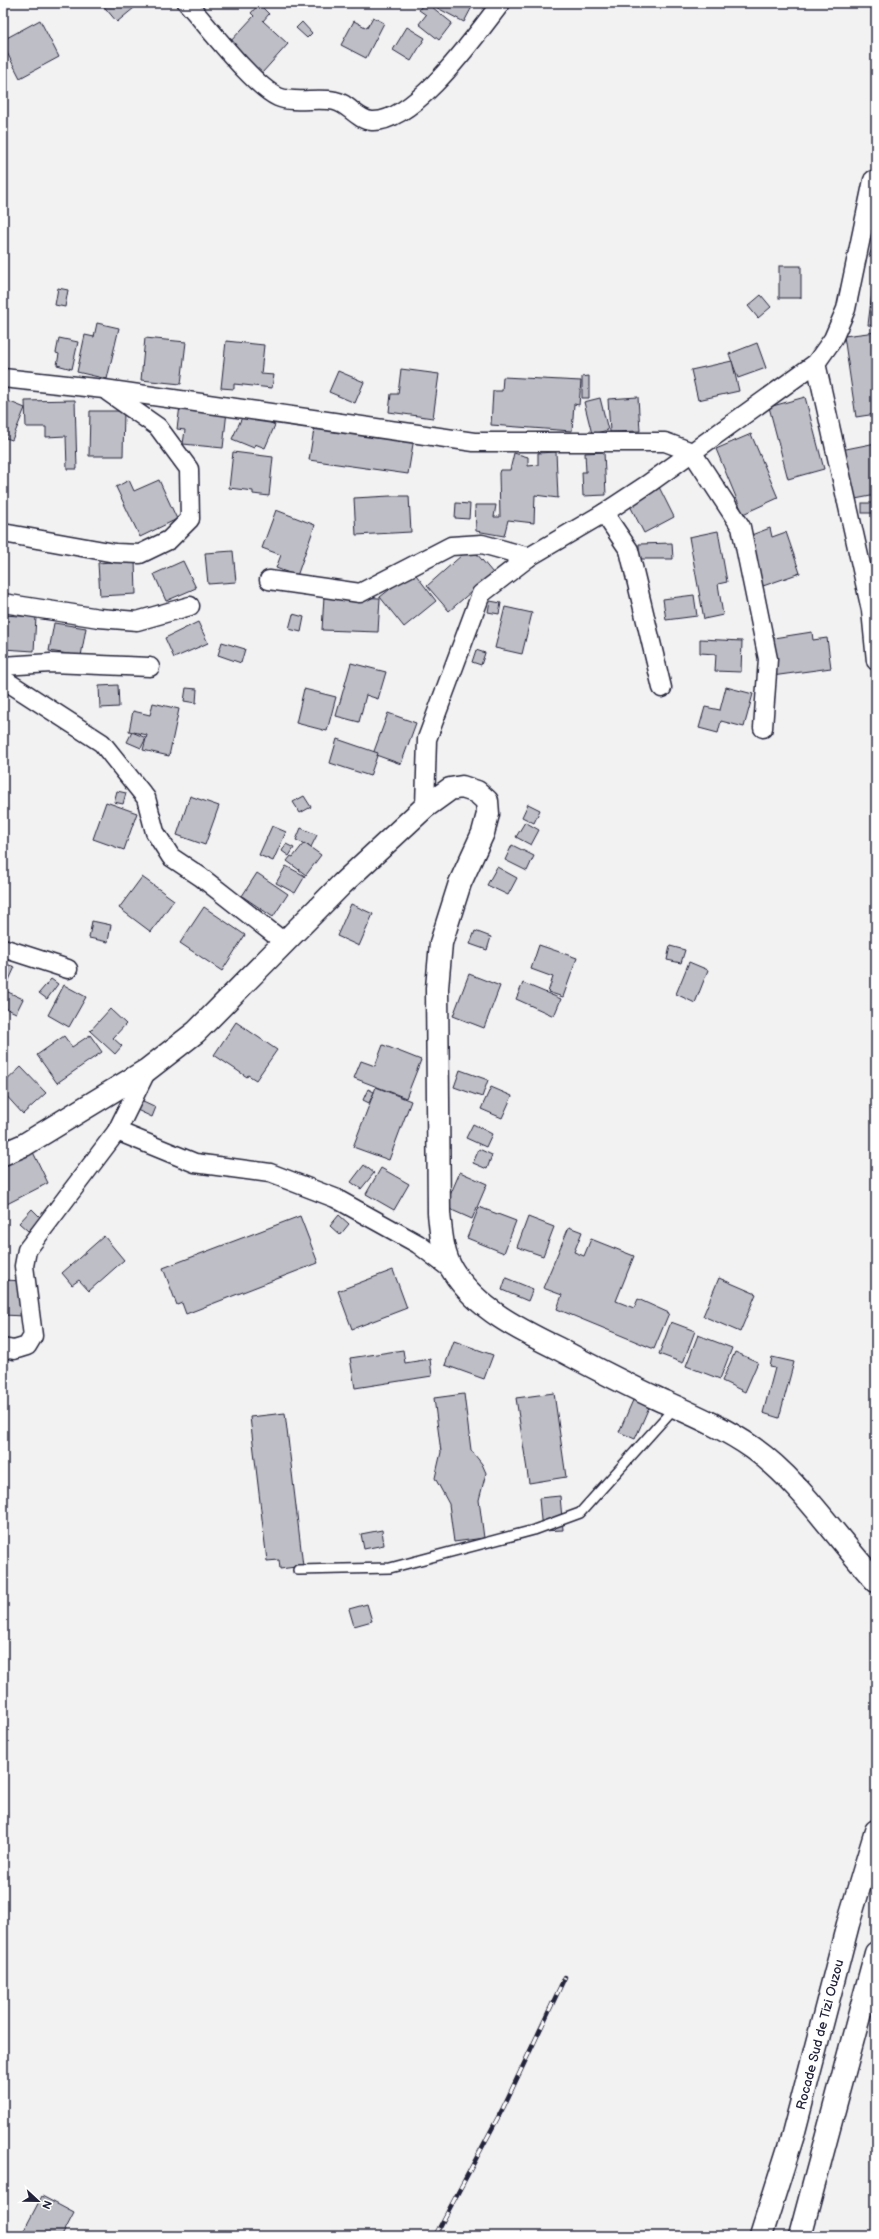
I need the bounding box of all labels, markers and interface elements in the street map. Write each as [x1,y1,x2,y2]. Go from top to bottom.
street label: Rocade Sud de Tizi Ouzou [793,1958,847,2111]
north arrow [18,2181,58,2221]
text: N [39,2198,54,2211]

